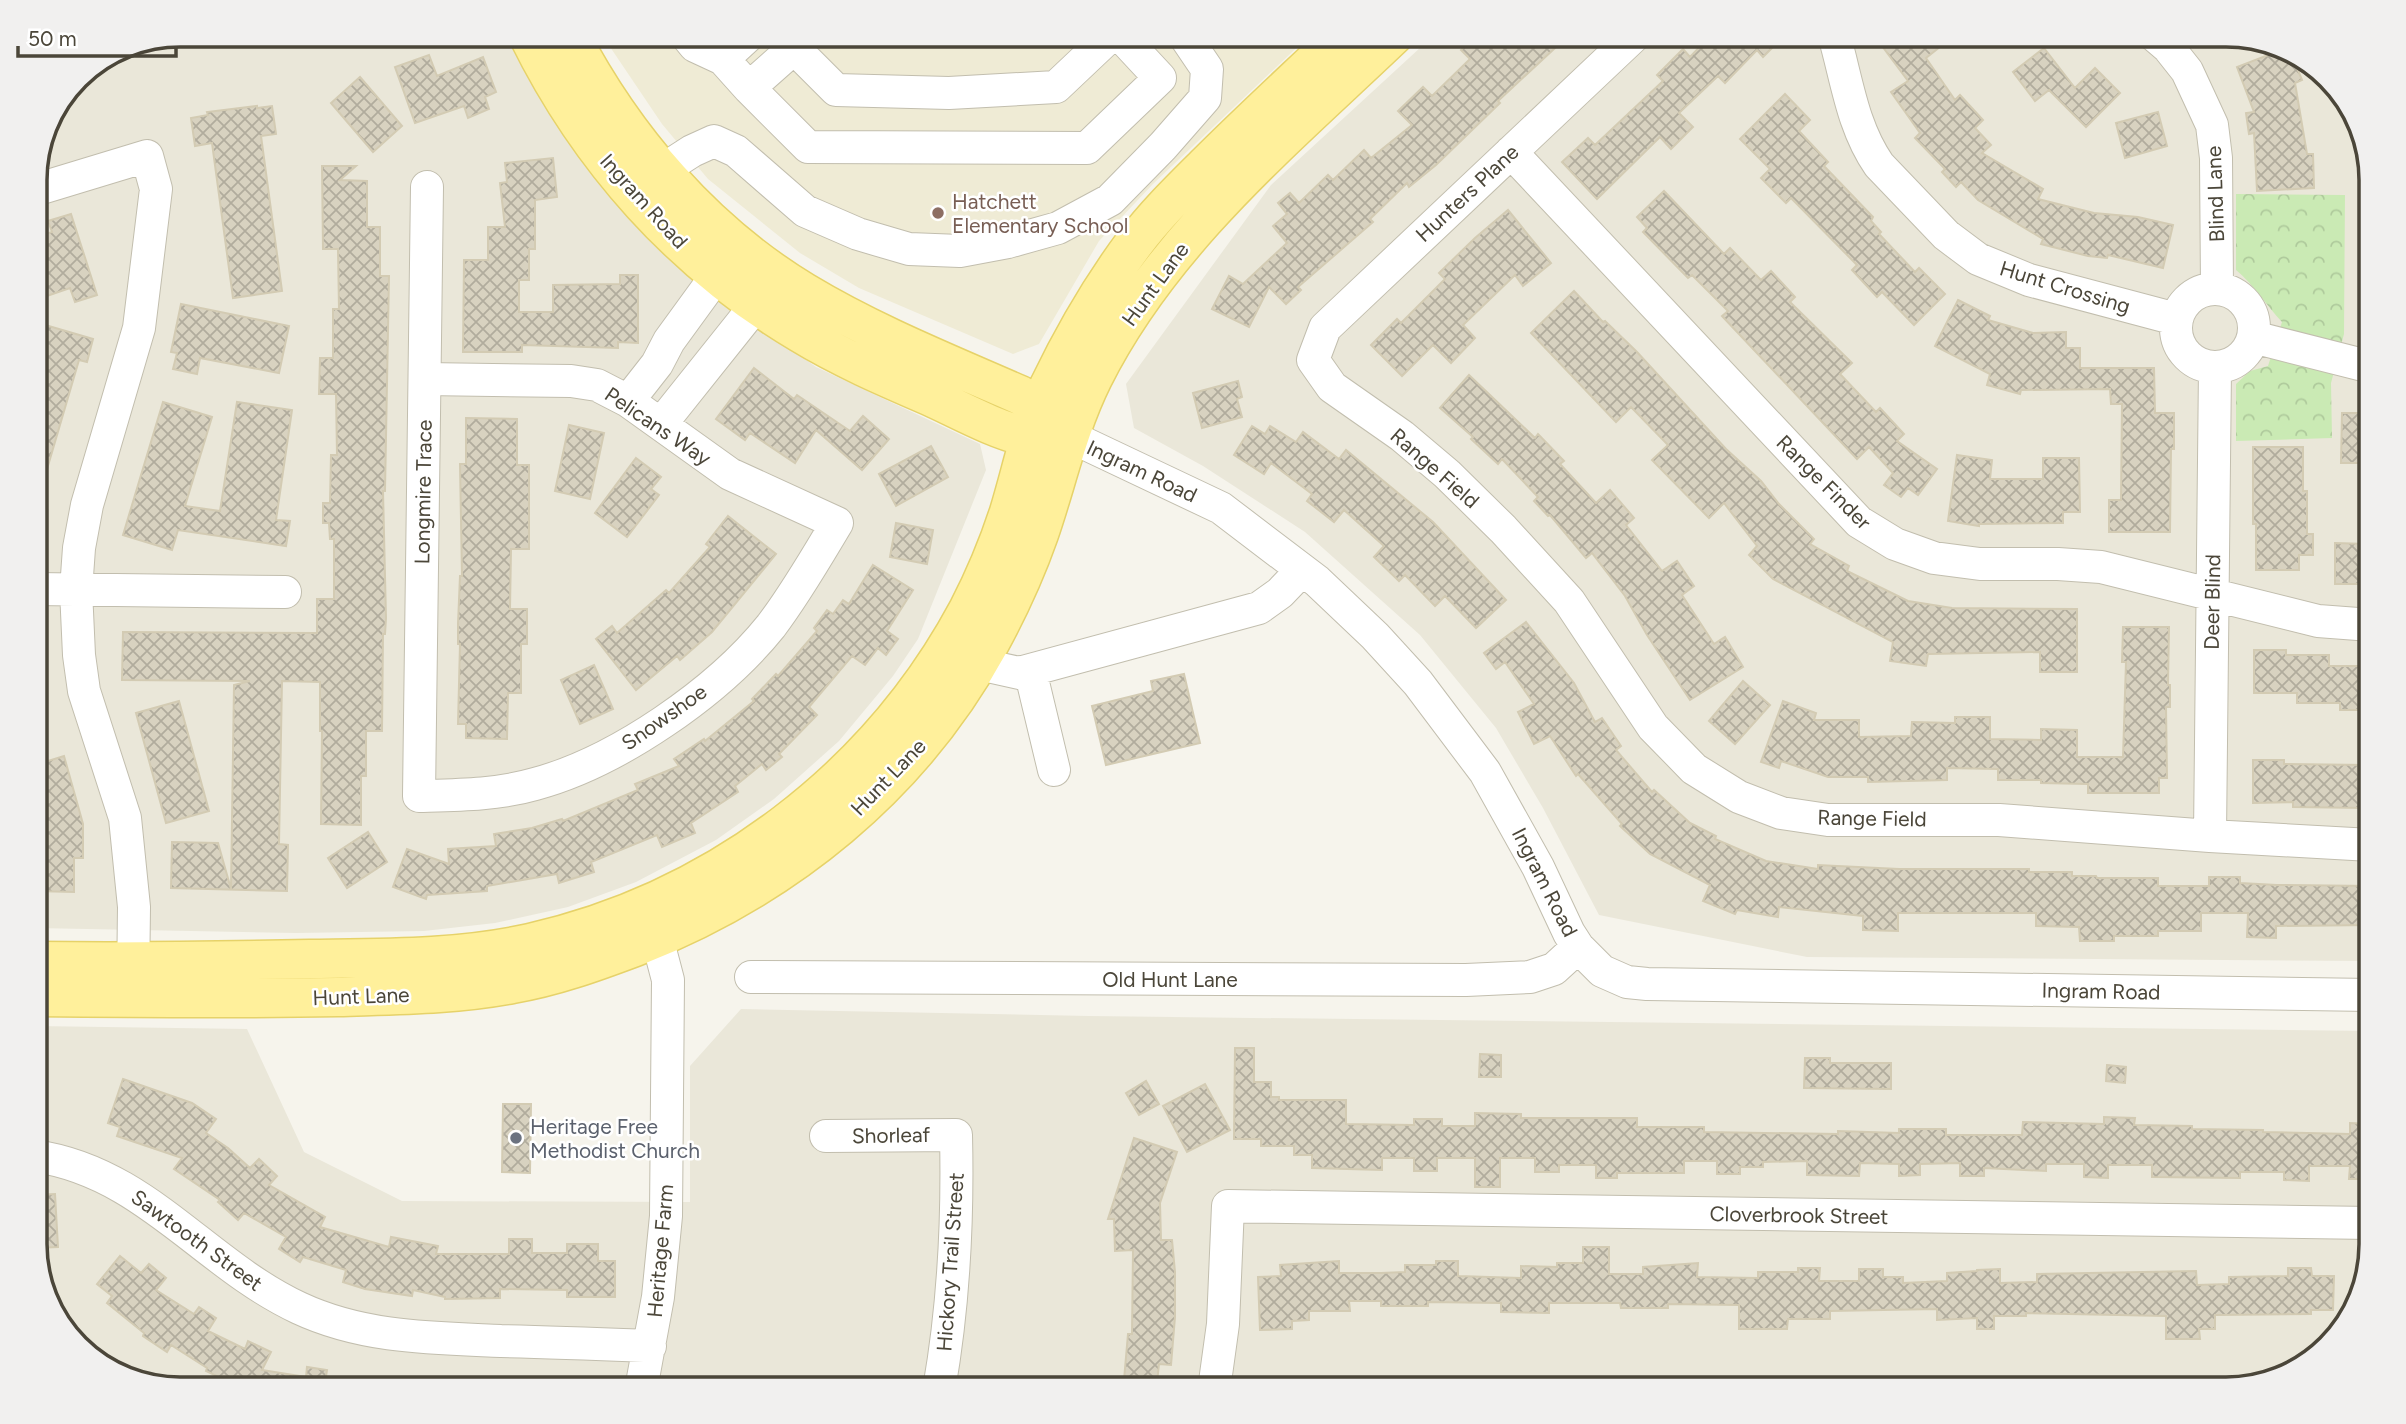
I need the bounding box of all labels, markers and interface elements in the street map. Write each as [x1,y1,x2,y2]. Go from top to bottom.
scale bar [18,14,175,58]
text: 50 m [28,26,77,51]
street label: Hunters Plane [1410,139,1524,247]
street label: Blind Lane [2201,145,2229,243]
street label: Ingram Road [595,148,693,254]
place label: Hatchett Elementary School [952,189,1128,238]
marker: Hatchett Elementary School [930,205,946,221]
street label: Hunt Lane [1116,237,1194,331]
street label: Hunt Crossing [1997,255,2133,319]
street label: Pelicans Way [600,381,716,471]
street label: Longmire Trace [409,419,437,565]
street label: Range Field [1386,423,1484,513]
street label: Range Finder [1772,430,1876,534]
street label: Ingram Road [1083,435,1201,507]
street label: Deer Blind [2199,554,2225,650]
street label: Snowshoe [617,679,711,755]
street label: Hunt Lane [845,733,931,821]
street label: Range Field [1817,805,1927,831]
street label: Ingram Road [1507,823,1583,941]
street label: Old Hunt Lane [1102,967,1238,992]
street label: Ingram Road [2041,977,2161,1005]
street label: Hunt Lane [312,982,410,1010]
place label: Heritage Free Methodist Church [530,1114,700,1163]
street label: Shorleaf [852,1122,931,1148]
marker: Heritage Free Methodist Church [508,1130,524,1146]
street label: Hickory Trail Street [931,1172,969,1352]
street label: Heritage Farm [642,1183,678,1319]
street label: Sawtooth Street [127,1184,267,1296]
street label: Cloverbrook Street [1709,1201,1889,1229]

